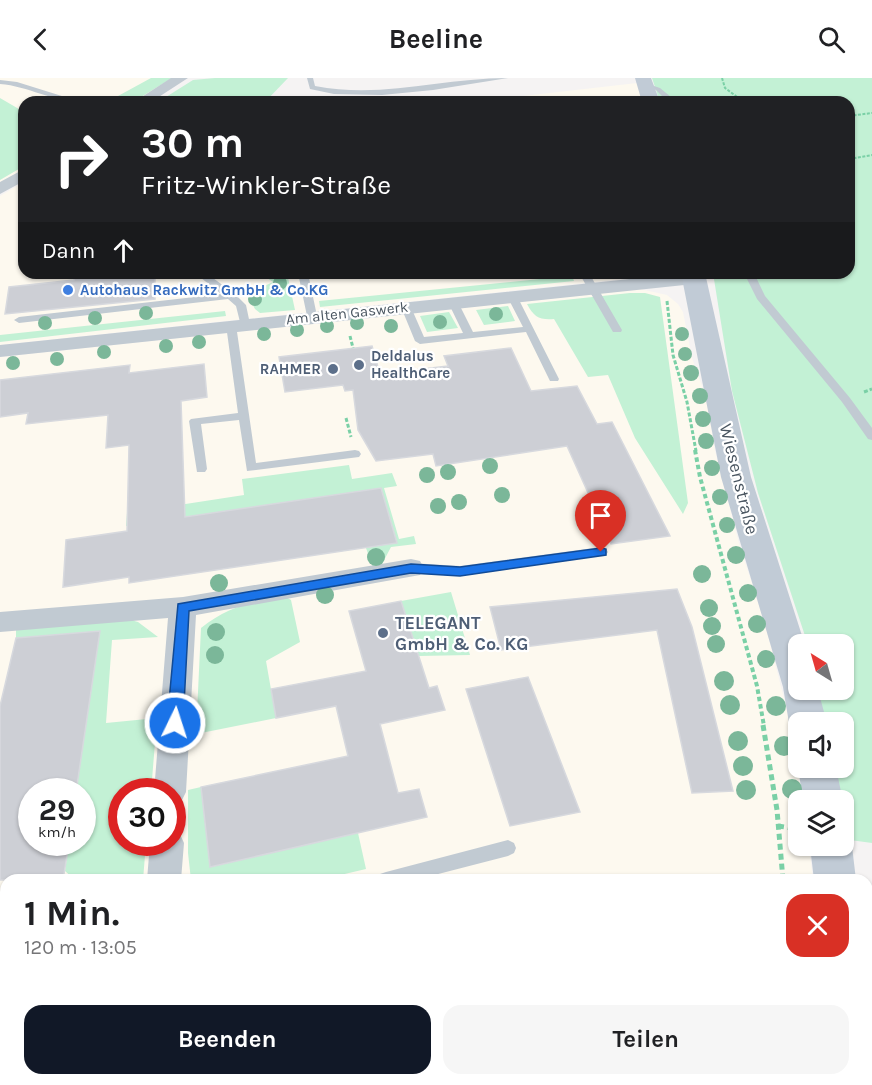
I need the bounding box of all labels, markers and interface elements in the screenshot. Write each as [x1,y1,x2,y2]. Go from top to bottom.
icon: back [24,23,57,56]
text: Beeline [389,23,483,55]
icon: search [815,23,848,56]
text: 30 m [141,118,244,168]
icon: right [42,120,120,198]
text: Fritz-Winkler-Straße [141,169,391,201]
icon: ahead [107,234,140,267]
text: Dann [42,238,95,264]
place label: Autohaus Rackwitz GmbH & Co.KG [80,281,329,299]
marker: Autohaus Rackwitz GmbH & Co.KG [61,283,75,297]
street label: Am alten Gaswerk [285,298,409,328]
place label: Deldalus HealthCare [371,347,450,382]
marker: Deldalus HealthCare [352,358,366,372]
place label: RAHMER [260,360,321,378]
marker: RAHMER [326,362,340,376]
street label: Wiesenstraße [715,421,763,537]
pin [575,490,626,552]
icon: arrive [584,499,617,532]
place label: TELEGANT GmbH & Co. KG [395,612,528,655]
marker: TELEGANT GmbH & Co. KG [376,626,390,640]
north arrow [788,634,854,700]
map controls [788,634,854,856]
position arrow [143,691,207,755]
button: sound [788,712,854,778]
speed limit sign: 30 [108,778,186,856]
button: layers [788,790,854,856]
text: 29 [39,792,75,828]
text: km/h [38,823,76,841]
text: 1 Min. [24,892,119,934]
button: close [786,894,849,957]
text: 120 m · 13:05 [24,936,137,959]
button: Beenden [24,1005,431,1074]
button: Teilen [443,1005,849,1074]

